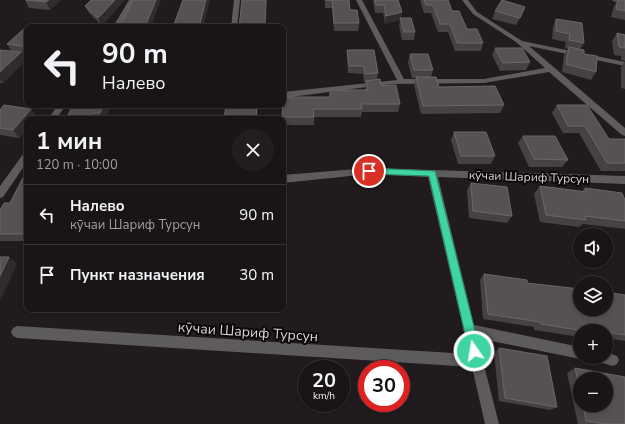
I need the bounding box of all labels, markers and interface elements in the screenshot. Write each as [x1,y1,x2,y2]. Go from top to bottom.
text: 90 m [102,35,168,73]
icon: left [36,40,88,92]
text: Налево [102,71,166,95]
text: 1 мин [36,125,102,157]
button: close [232,129,274,171]
pin [352,154,386,188]
text: 120 m · 10:00 [36,156,118,174]
icon: arrive [358,160,380,182]
street label: кӯчаи Шариф Турсун [469,167,589,187]
text: Налево [70,196,125,216]
icon: left [36,204,58,226]
text: 90 m [239,205,274,225]
text: кӯчаи Шариф Турсун [70,216,200,234]
map controls [573,228,613,412]
button: sound [573,228,613,268]
icon: arrive [36,264,58,286]
text: Пункт назначения [70,265,205,285]
text: 30 m [239,265,274,285]
button: layers [573,276,613,316]
street label: кӯчаи Шариф Турсун [177,318,319,346]
button: + [573,324,613,364]
position arrow [453,330,495,372]
speed limit sign: 30 [358,360,410,412]
text: 20 [312,367,336,394]
button: − [573,372,613,412]
text: km/h [313,389,335,403]

